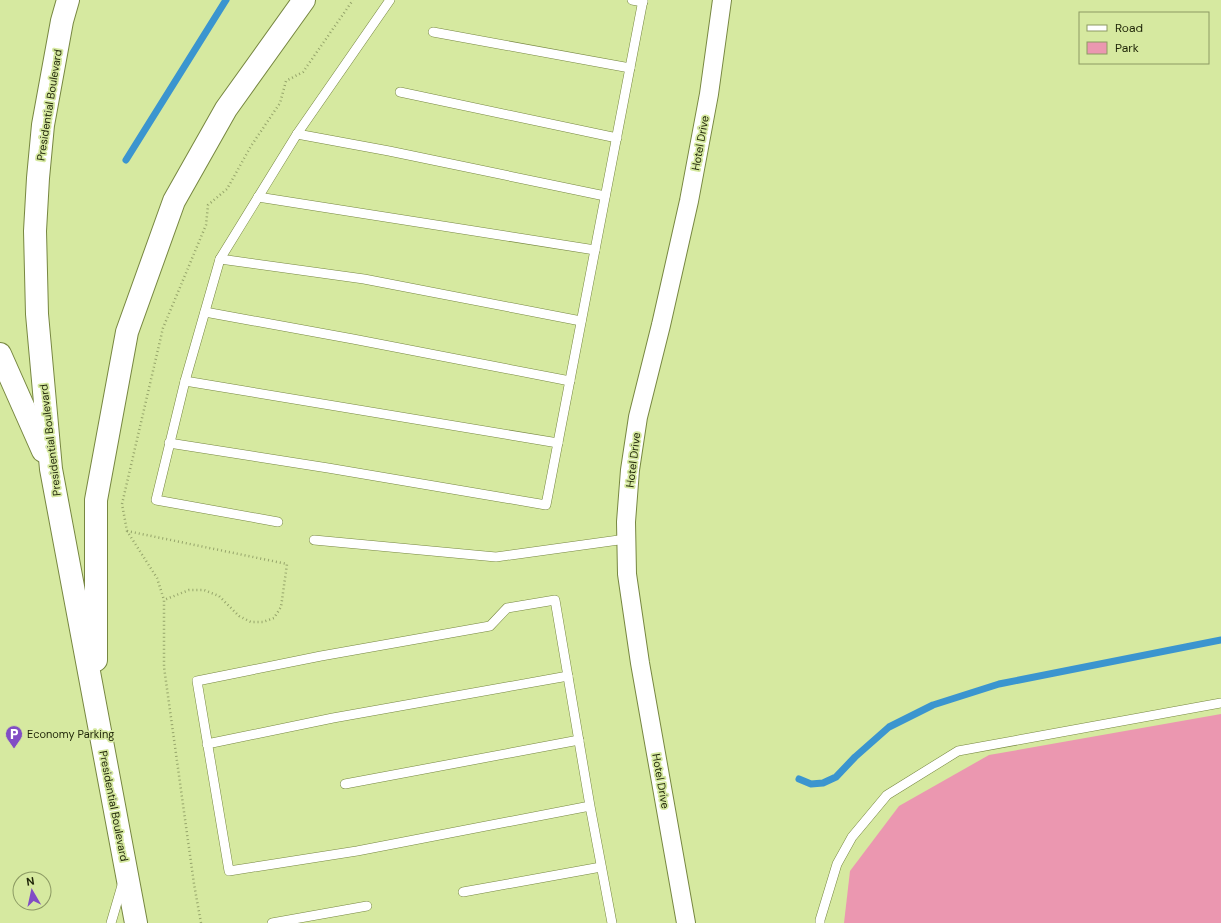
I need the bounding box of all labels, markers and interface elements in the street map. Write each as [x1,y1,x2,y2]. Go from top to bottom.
legend [1079,12,1209,64]
text: Road [1115,20,1143,36]
text: Park [1115,40,1139,56]
street label: Presidential Boulevard [33,48,65,162]
street label: Hotel Drive [688,114,712,172]
street label: Presidential Boulevard [36,383,64,497]
street label: Hotel Drive [623,432,643,488]
parking icon: Economy Parking [4,724,24,749]
place label: Economy Parking [27,727,114,741]
street label: Presidential Boulevard [96,749,132,863]
street label: Hotel Drive [649,752,673,810]
north arrow [12,871,52,911]
text: N [25,874,35,889]

